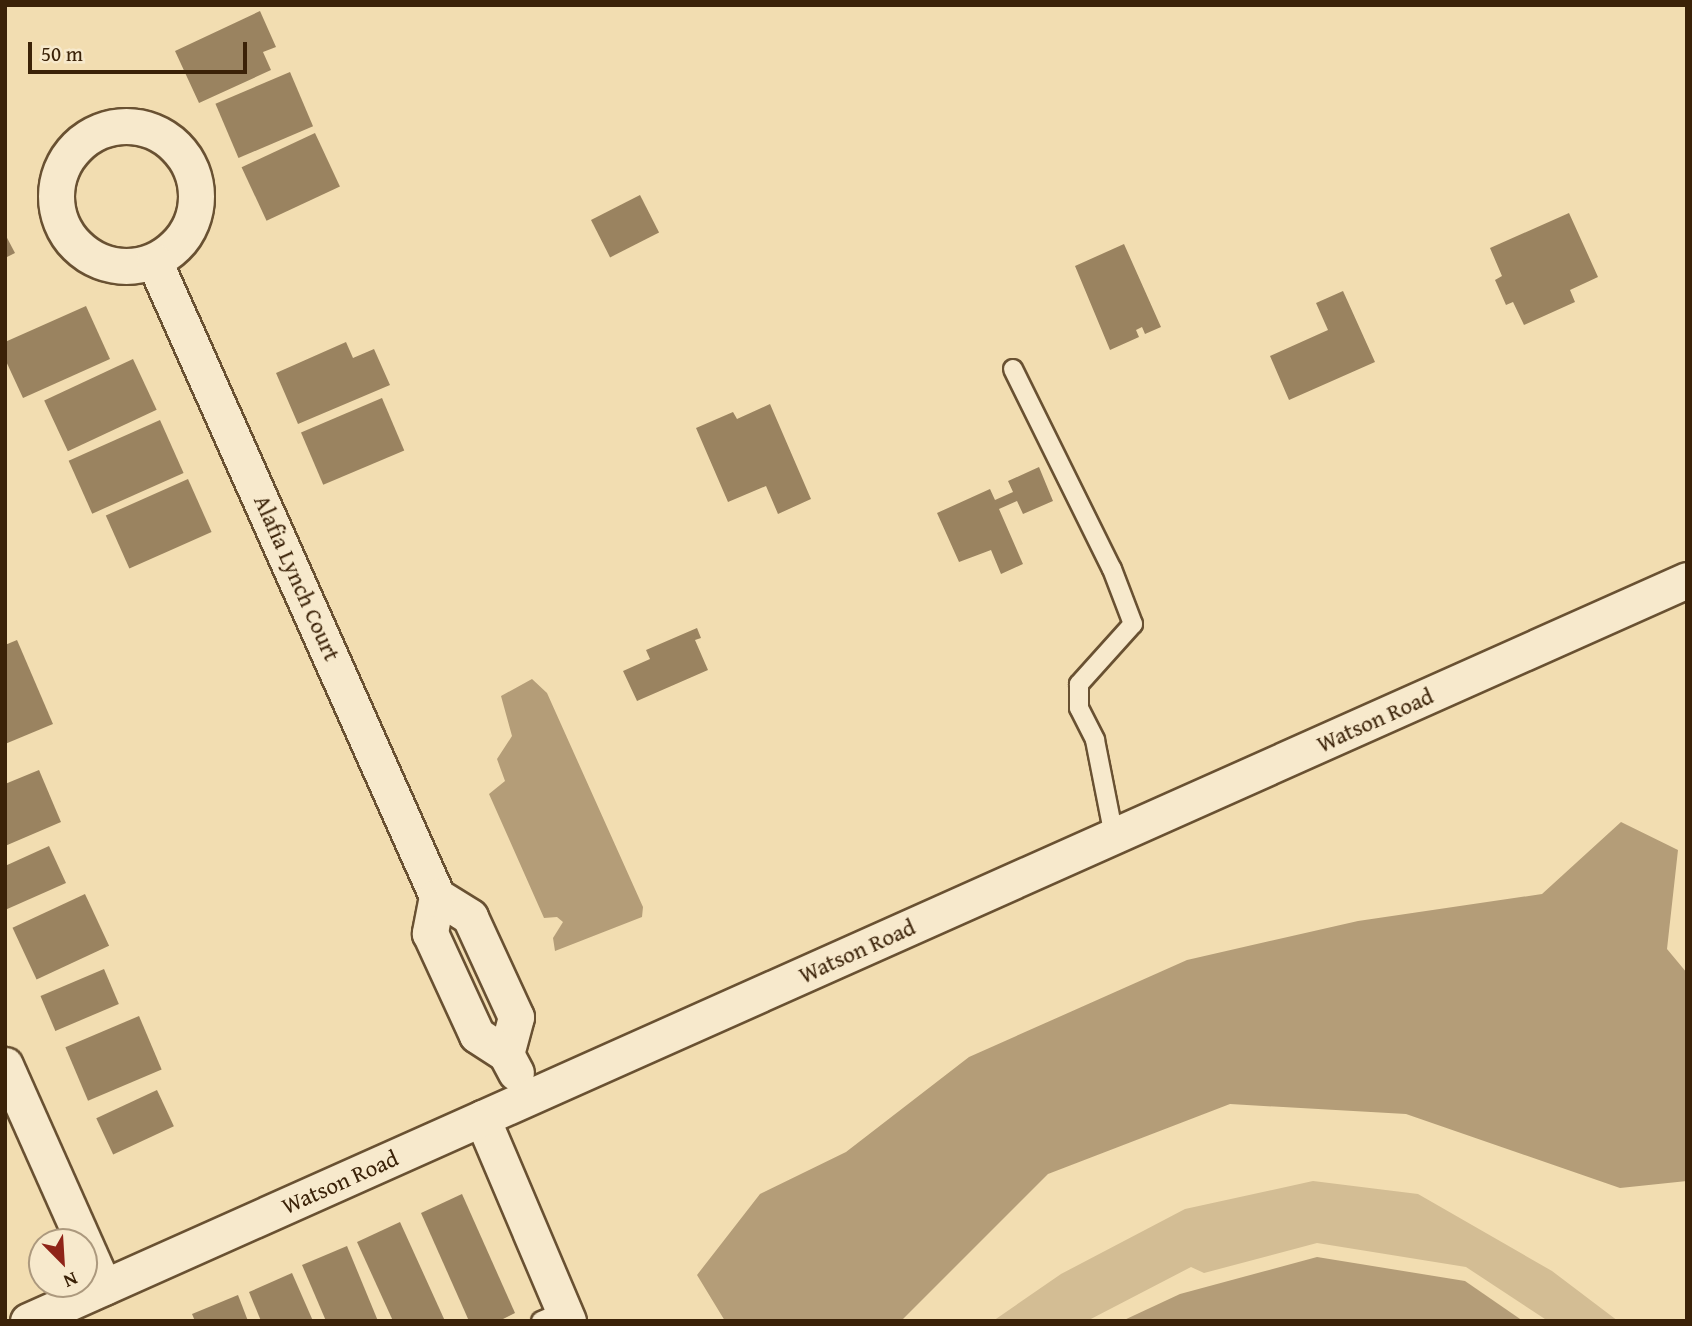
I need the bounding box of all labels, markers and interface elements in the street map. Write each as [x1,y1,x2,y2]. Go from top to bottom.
scale bar [32,28,250,72]
text: 50 m [41,38,83,69]
street label: Alafia Lynch Court [248,491,346,665]
street label: Watson Road [1312,682,1438,758]
street label: Watson Road [794,913,920,989]
street label: Watson Road [277,1144,403,1220]
north arrow [28,1228,98,1298]
text: N [59,1265,82,1296]

